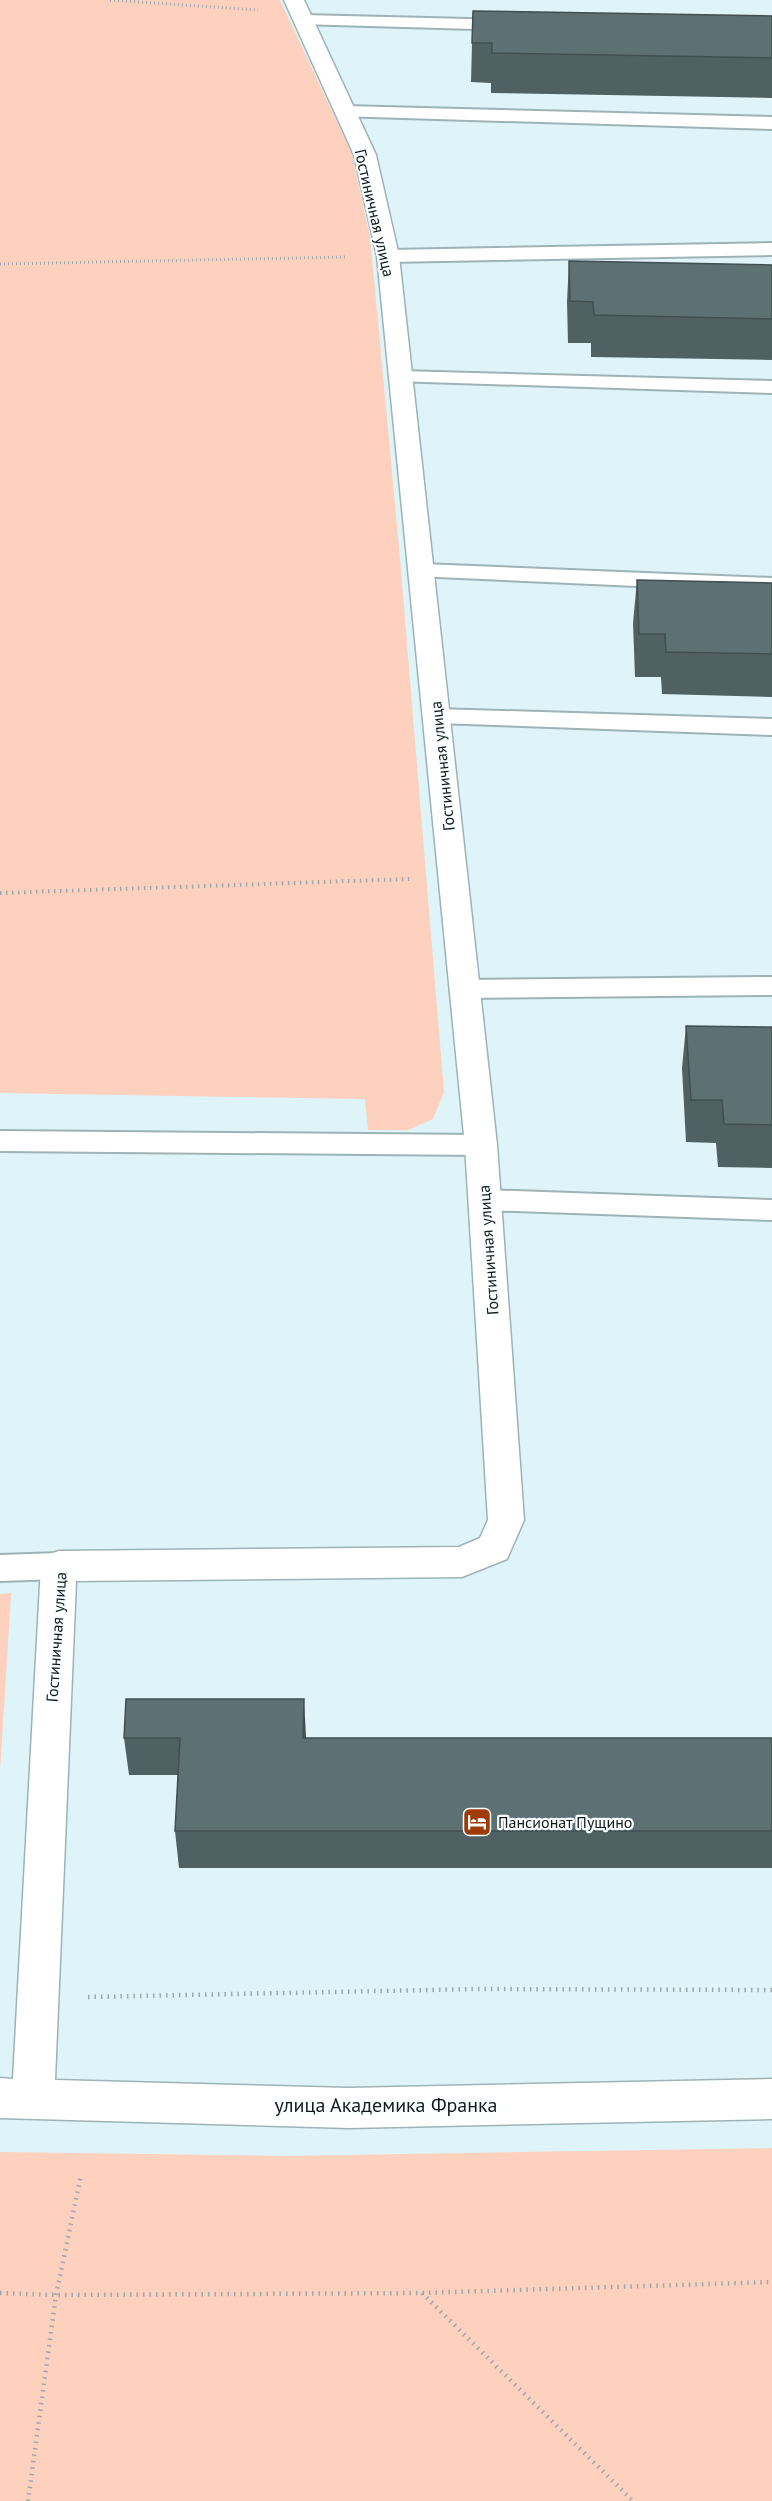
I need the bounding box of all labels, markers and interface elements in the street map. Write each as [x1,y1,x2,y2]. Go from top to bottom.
street label: Гостиничная улица [351,147,399,279]
street label: Гостиничная улица [425,700,459,832]
street label: Гостиничная улица [473,1184,503,1316]
street label: Гостиничная улица [41,1571,71,1703]
hotel icon: Пансионат Пущино [461,1806,493,1838]
place label: Пансионат Пущино [498,1812,632,1832]
street label: улица Академика Франка [274,2092,498,2118]

